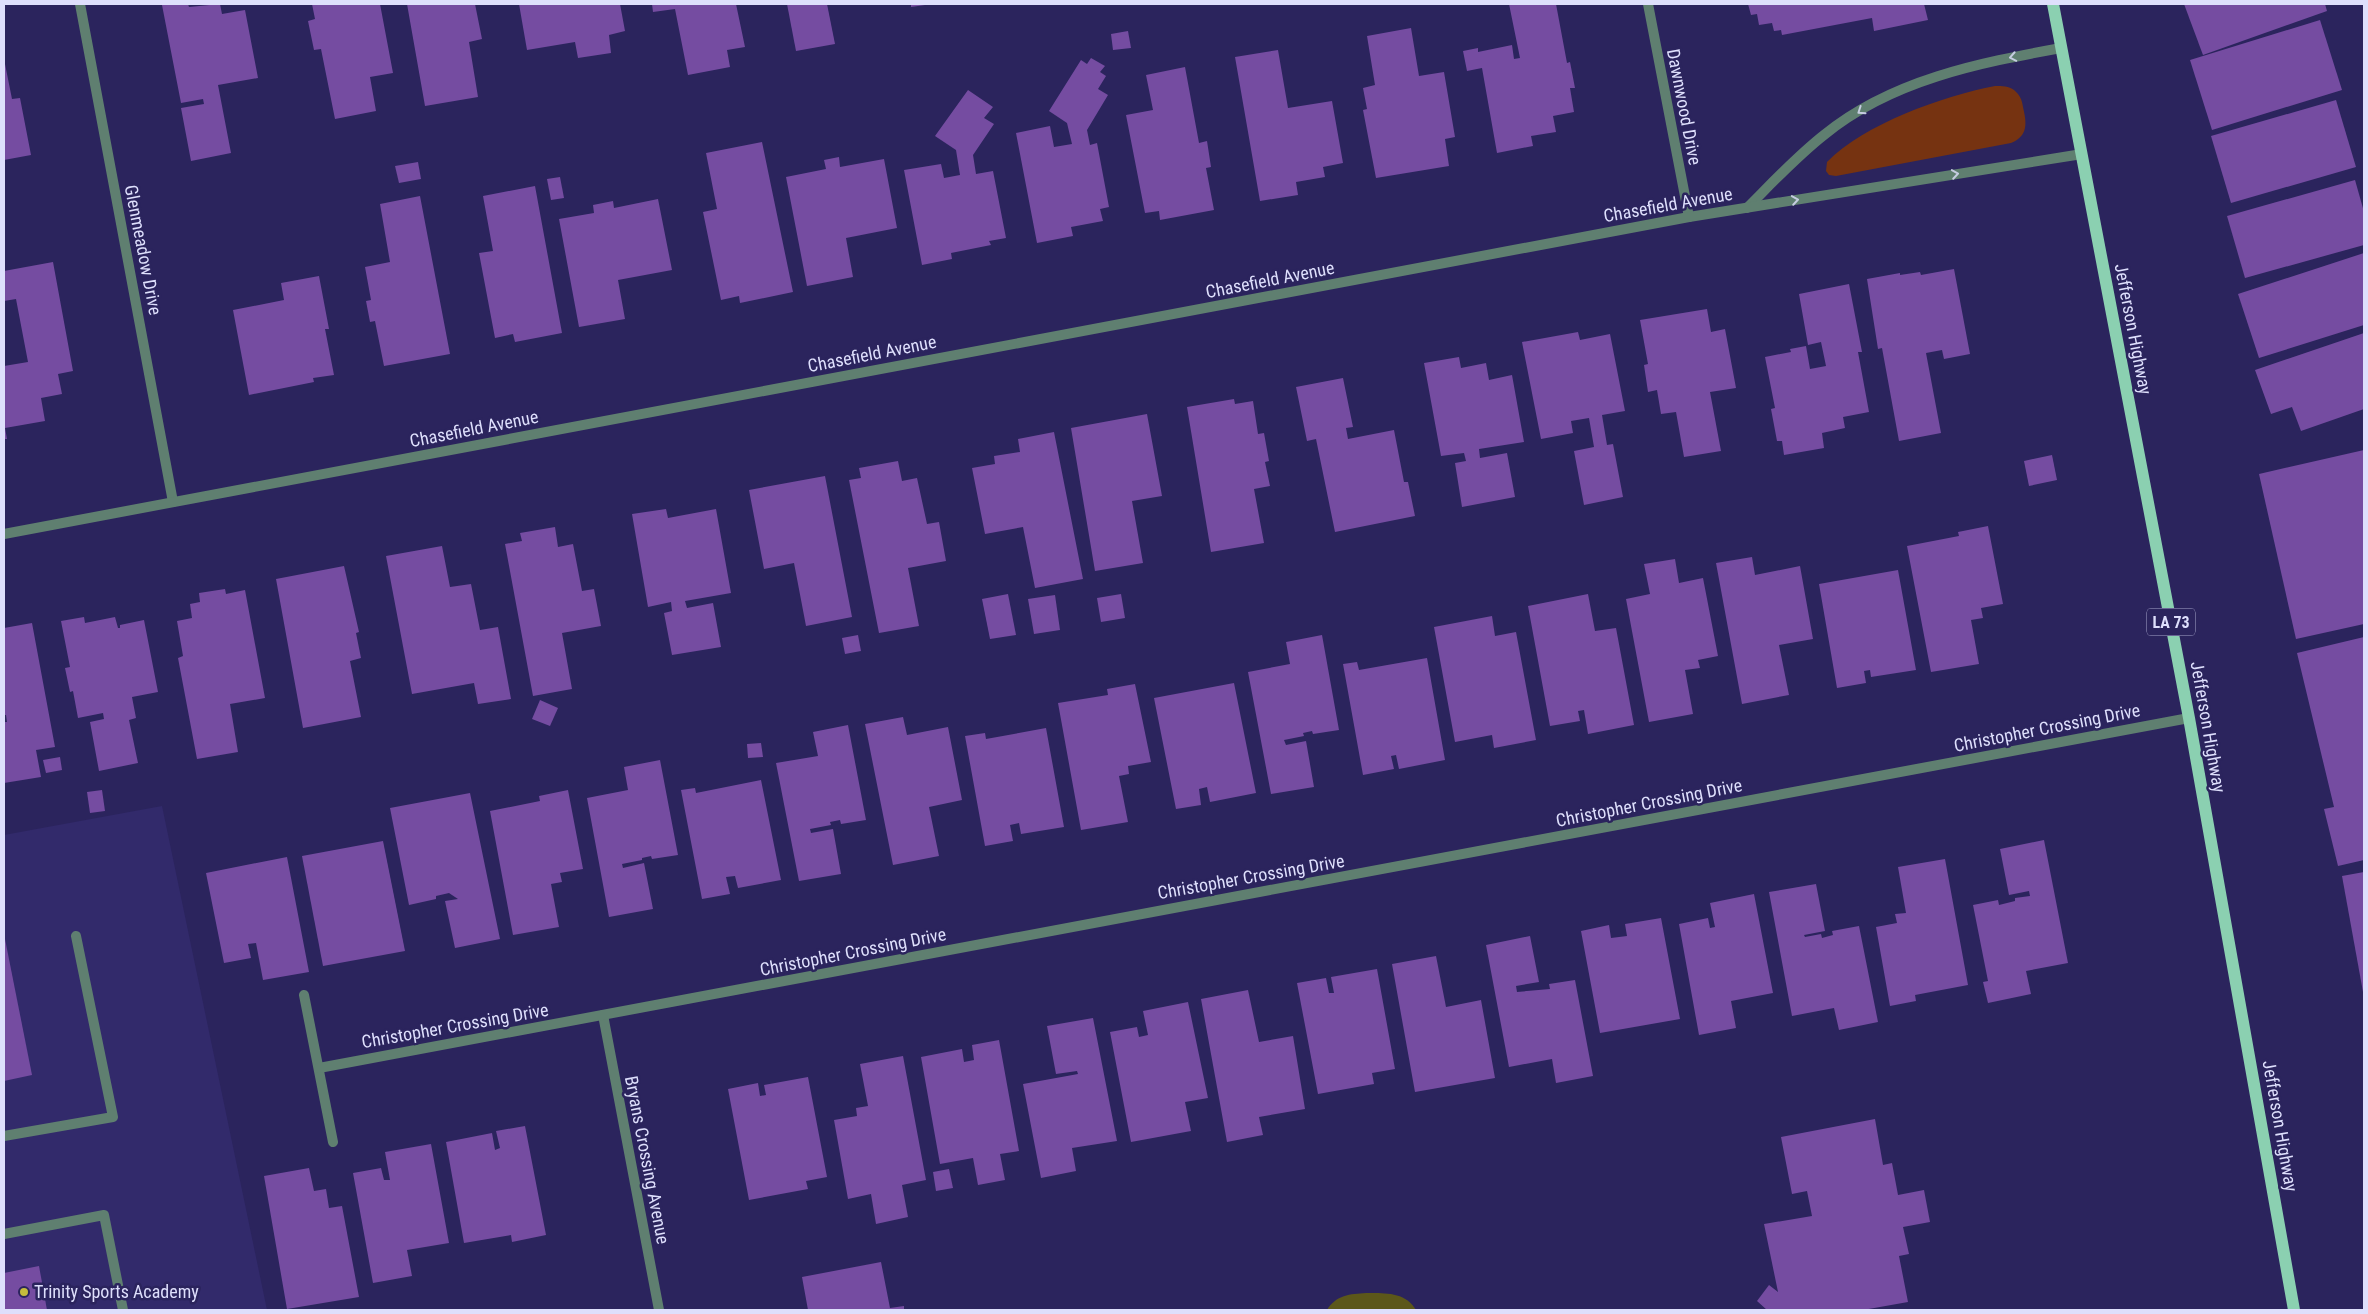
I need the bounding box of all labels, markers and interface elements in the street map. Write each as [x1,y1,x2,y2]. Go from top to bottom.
street label: Dawnwood Drive [1663,47,1706,167]
one-way arrow [2009,51,2018,61]
one-way arrow [1857,105,1867,114]
one-way arrow [1951,169,1959,180]
street label: Glenmeadow Drive [121,183,166,317]
street label: Chasefield Avenue [1602,183,1734,226]
one-way arrow [1790,196,1799,206]
street label: Chasefield Avenue [1204,257,1336,302]
street label: Jefferson Highway [2111,262,2157,397]
street label: Chasefield Avenue [806,331,938,376]
street label: Chasefield Avenue [408,406,540,451]
road number: LA 73 [2147,608,2195,636]
street label: Jefferson Highway [2187,660,2230,795]
street label: Christopher Crossing Drive [1952,699,2142,756]
street label: Christopher Crossing Drive [1554,774,1744,831]
street label: Christopher Crossing Drive [1156,850,1346,903]
street label: Christopher Crossing Drive [758,923,948,980]
street label: Christopher Crossing Drive [360,999,550,1052]
street label: Jefferson Highway [2259,1059,2302,1194]
street label: Bryans Crossing Avenue [621,1074,674,1246]
place label: Trinity Sports Academy [34,1281,199,1302]
marker: Trinity Sports Academy [18,1286,30,1298]

